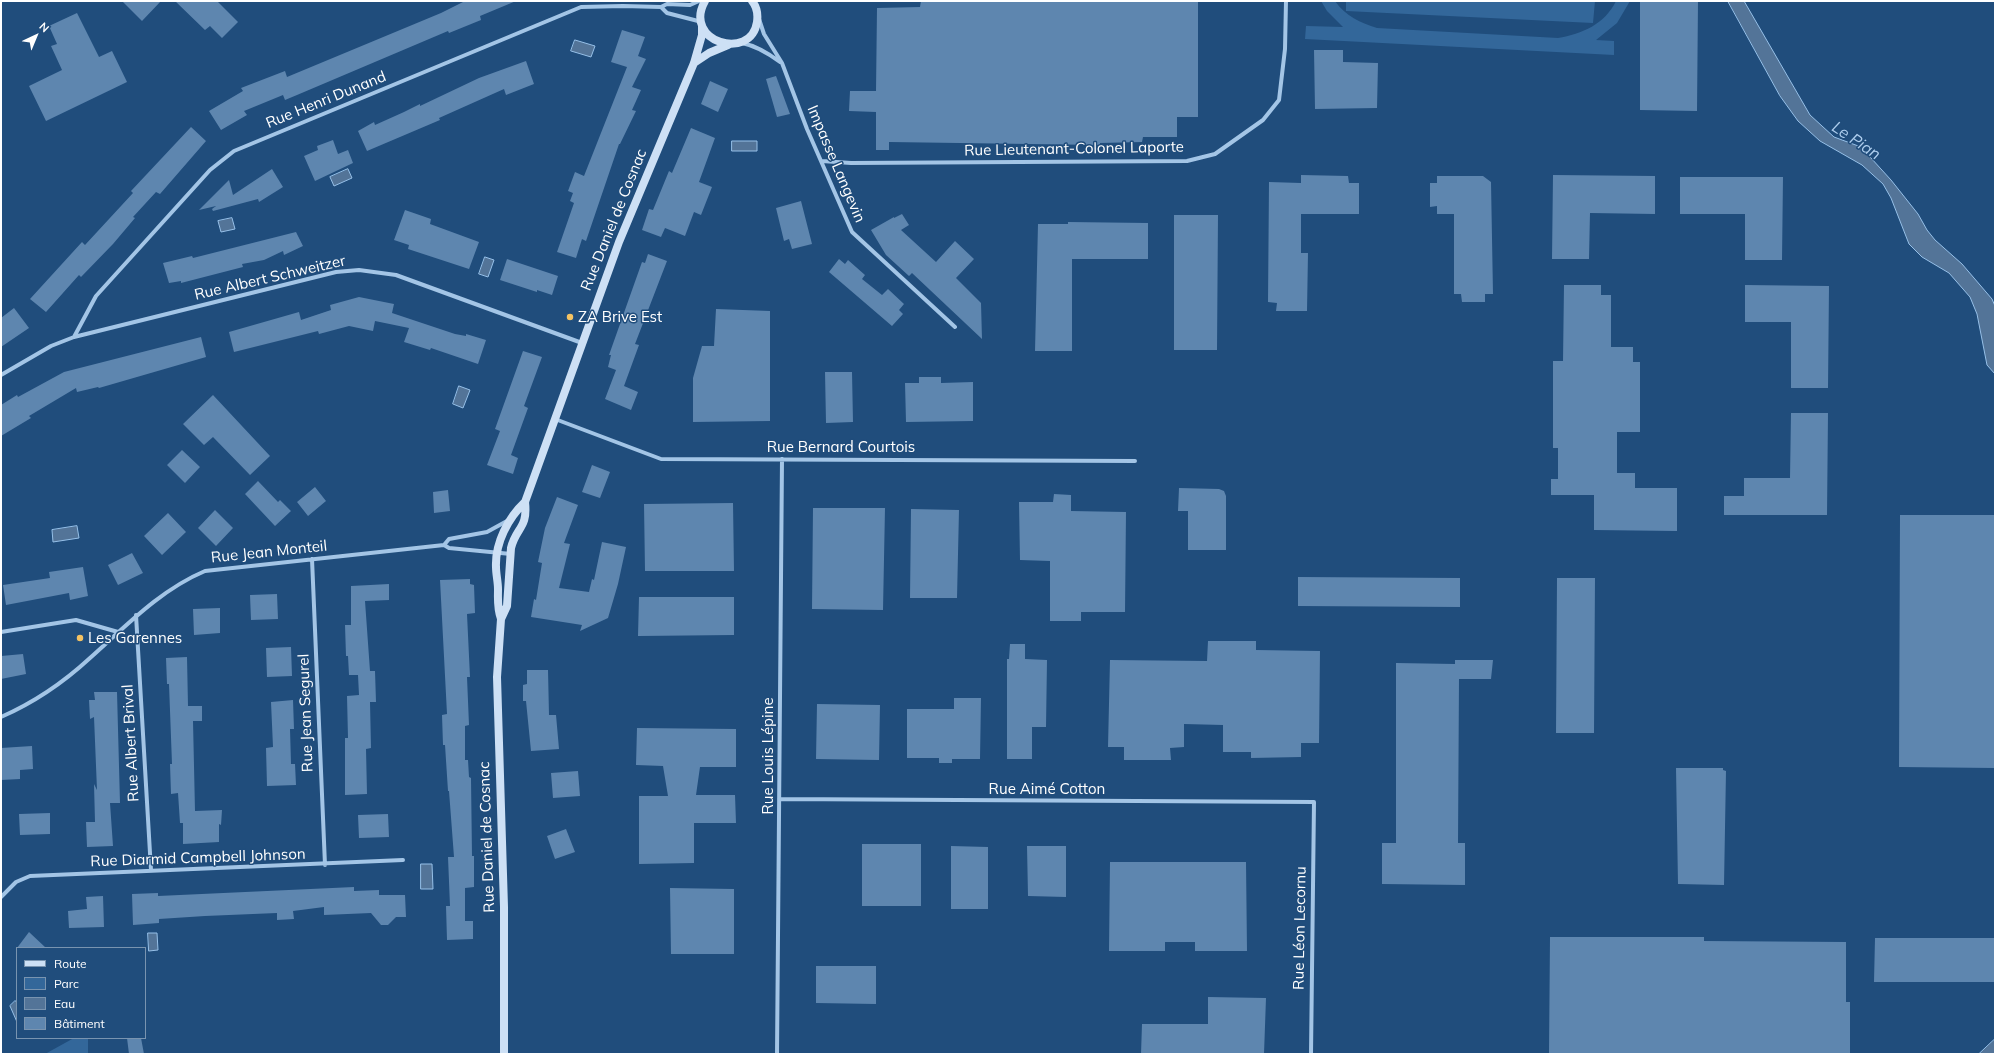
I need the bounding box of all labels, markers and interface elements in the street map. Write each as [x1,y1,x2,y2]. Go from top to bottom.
north arrow [16,16,56,56]
text: N [36,19,52,35]
street label: Rue Henri Dunand [263,68,389,132]
street label: Impasse Langevin [803,103,869,225]
water label: Le Pian [1828,118,1884,164]
street label: Rue Lieutenant-Colonel Laporte [964,138,1184,160]
street label: Rue Daniel de Cosnac [577,146,651,294]
street label: Rue Albert Schweitzer [193,252,347,304]
place label: ZA Brive Est [578,308,662,326]
marker: ZA Brive Est [565,312,575,322]
street label: Rue Bernard Courtois [767,438,915,456]
street label: Rue Jean Monteil [210,537,328,567]
place label: Les Garennes [88,629,182,647]
marker: Les Garennes [75,633,85,643]
street label: Rue Jean Segurel [295,654,317,772]
street label: Rue Albert Brival [119,684,143,802]
street label: Rue Louis Lépine [759,697,777,815]
street label: Rue Daniel de Cosnac [475,761,499,913]
street label: Rue Aimé Cotton [989,780,1105,798]
street label: Rue Diarmid Campbell Johnson [90,845,306,871]
street label: Rue Léon Lecornu [1290,866,1310,990]
legend [16,947,146,1039]
text: Route [54,956,87,971]
text: Parc [54,976,79,991]
text: Eau [54,996,75,1011]
text: Bâtiment [54,1016,105,1031]

